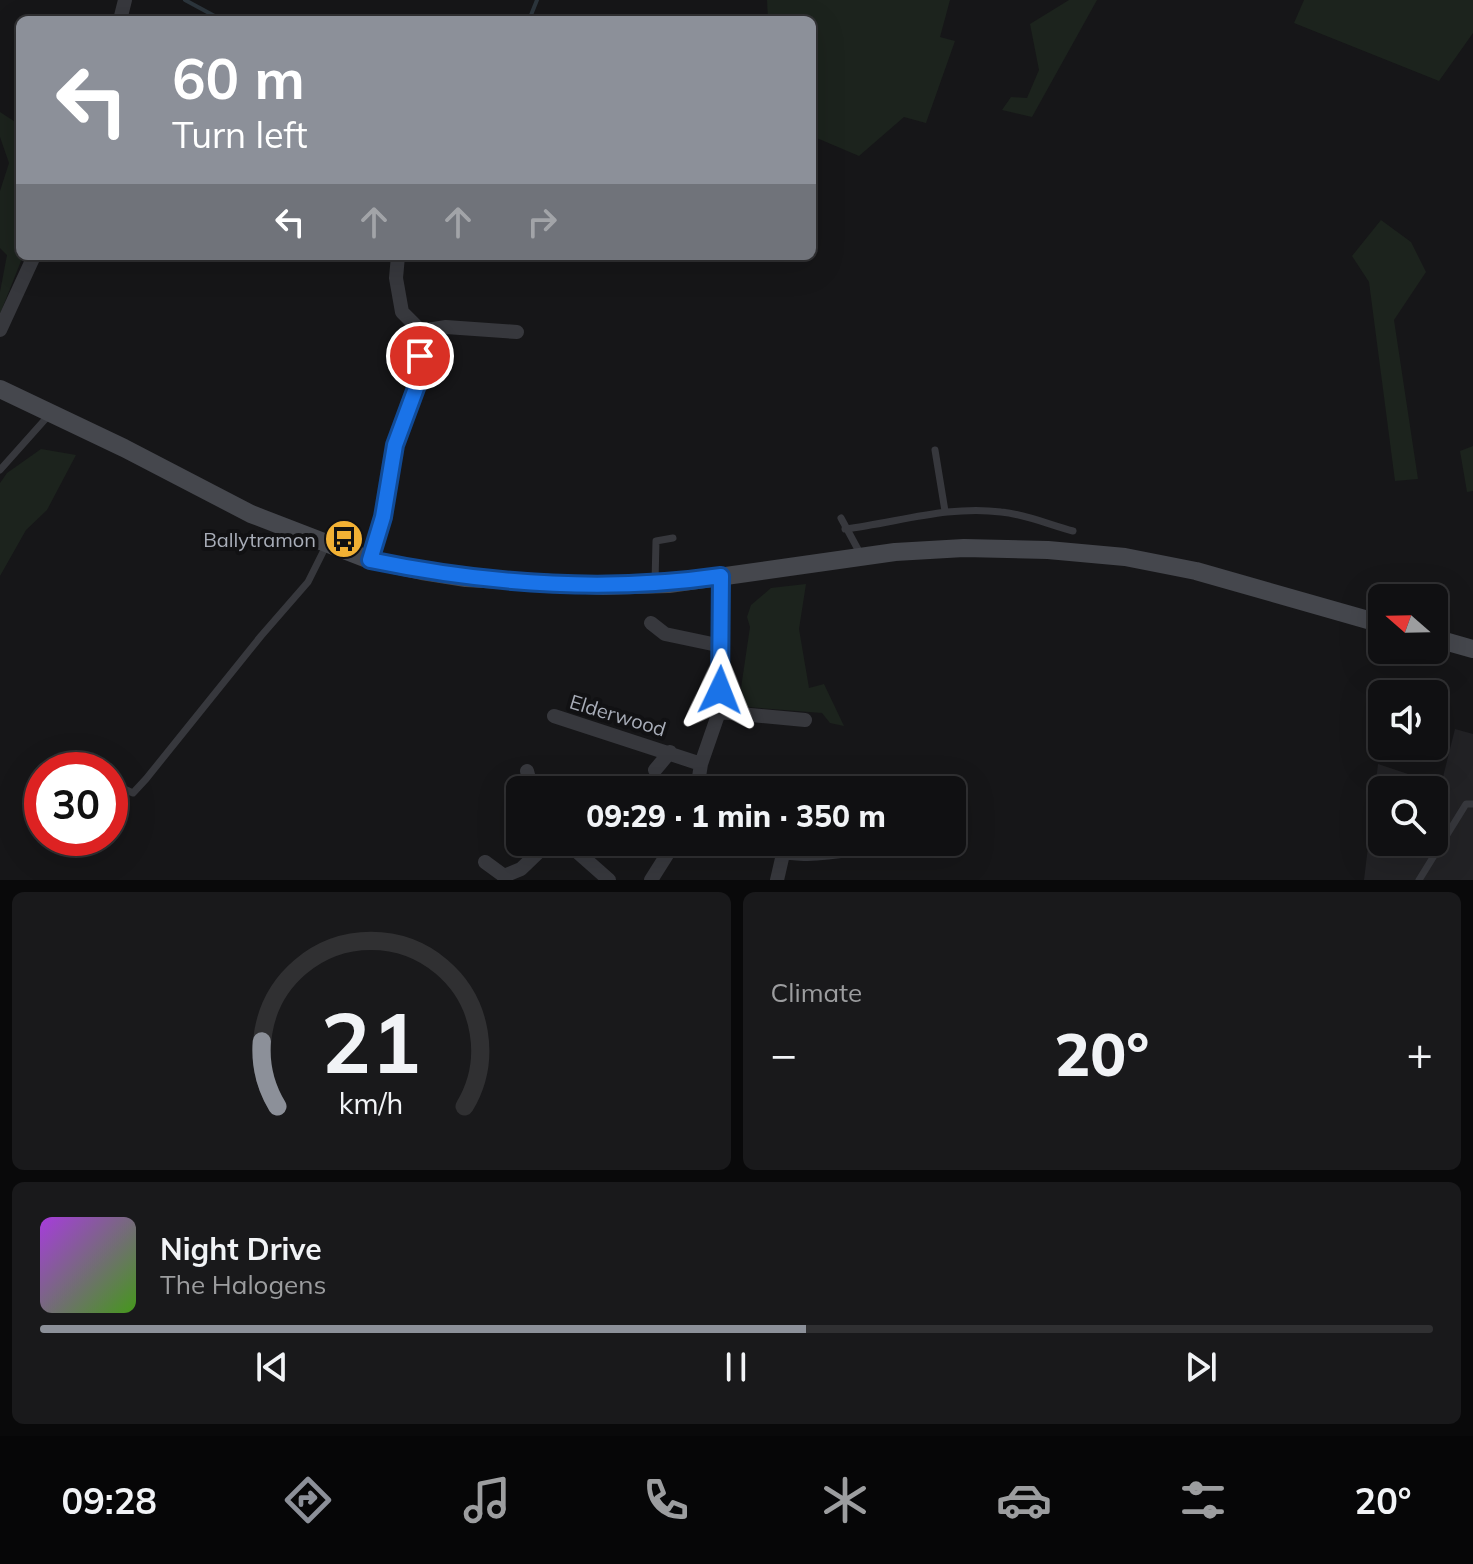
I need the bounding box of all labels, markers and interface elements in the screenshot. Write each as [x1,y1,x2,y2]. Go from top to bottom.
text: 60 m [172,43,305,113]
icon: left [40,48,144,152]
text: Turn left [172,112,308,157]
icon: left [268,200,312,244]
icon: ahead [352,200,396,244]
icon: ahead [436,200,480,244]
icon: right [520,200,564,244]
pin [386,322,454,390]
icon: arrive [398,334,442,378]
bus stop icon: Ballytramon [323,518,365,560]
place label: Ballytramon [203,527,316,552]
north arrow [1368,584,1448,664]
map controls [1368,584,1448,856]
position arrow [678,648,762,732]
button: sound [1368,680,1448,760]
street label: Elderwood [567,689,669,741]
speed limit sign: 30 [24,752,128,856]
button: search [1368,776,1448,856]
text: 09:29 · 1 min · 350 m [586,797,886,835]
text: Climate [771,976,862,1009]
text: 21 [321,989,421,1094]
text: 20° [1054,1016,1149,1091]
text: − [771,1026,797,1081]
text: + [1407,1026,1433,1081]
text: km/h [339,1085,404,1121]
text: Night Drive [160,1230,322,1268]
text: The Halogens [160,1268,326,1301]
icon: previous [250,1345,294,1389]
icon: pause [714,1345,758,1389]
icon: next [1179,1345,1223,1389]
icon: directions [280,1472,336,1528]
icon: music [459,1472,515,1528]
icon: phone [638,1472,694,1528]
icon: climate [817,1472,873,1528]
icon: car [996,1472,1052,1528]
icon: filters [1175,1472,1231,1528]
text: 09:28 [62,1478,157,1523]
text: 20° [1355,1478,1411,1523]

